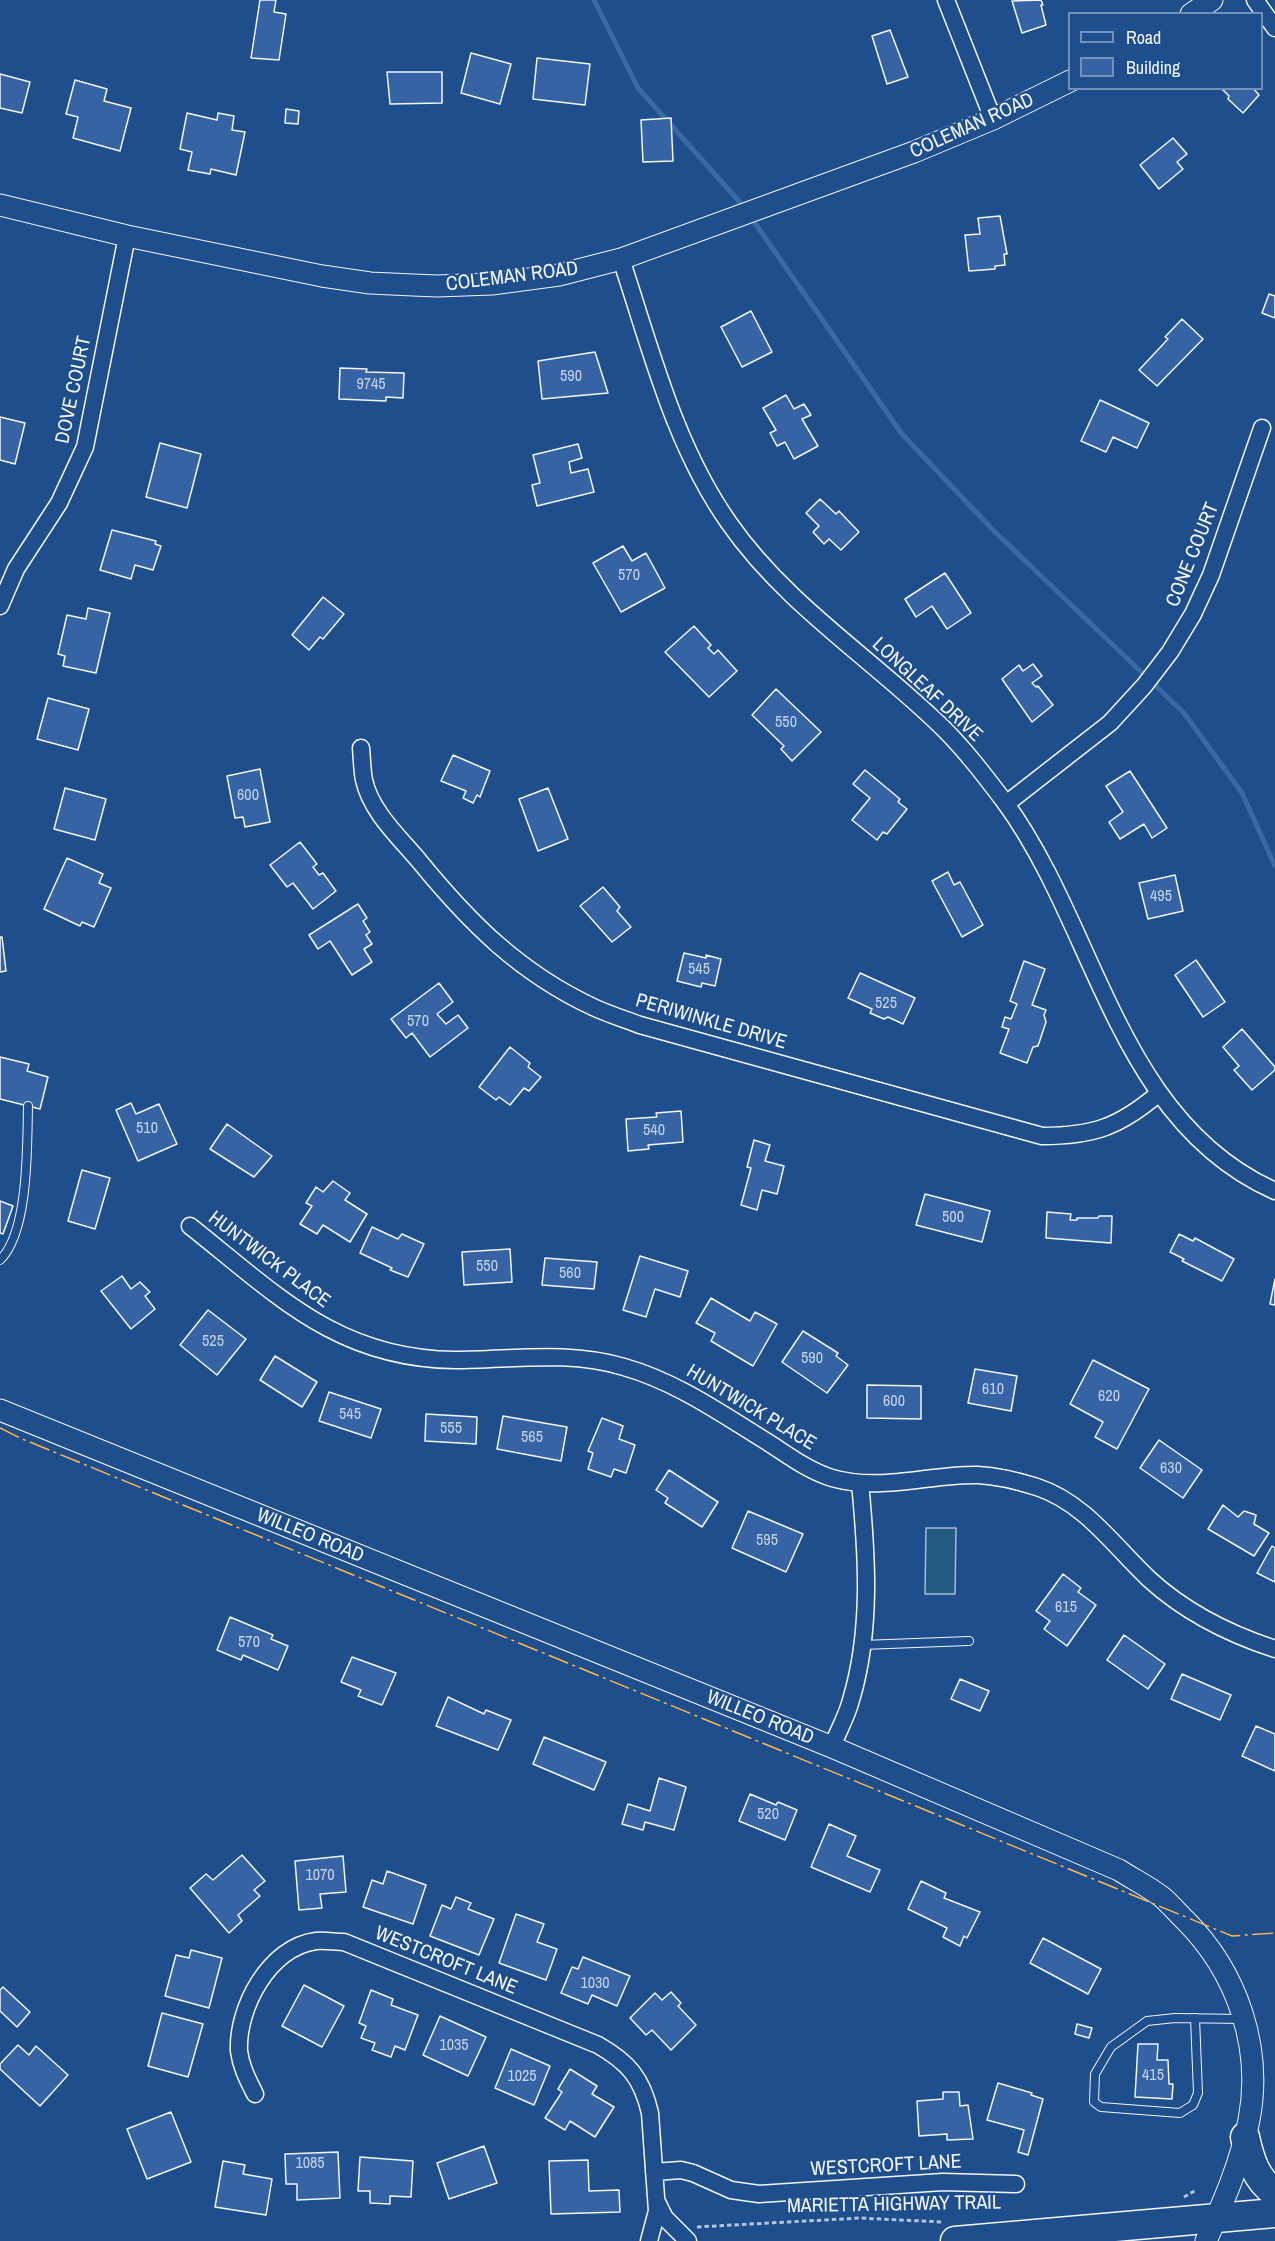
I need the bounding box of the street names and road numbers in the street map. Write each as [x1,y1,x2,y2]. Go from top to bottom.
street label: COLEMAN ROAD [906,88,1038,164]
street label: COLEMAN ROAD [445,257,579,297]
street label: DOVE COURT [51,334,97,446]
street label: CONE COURT [1161,500,1225,610]
street label: LONGLEAF DRIVE [867,633,987,747]
street label: PERIWINKLE DRIVE [633,989,789,1055]
street label: HUNTWICK PLACE [203,1206,335,1314]
street label: HUNTWICK PLACE [682,1360,820,1456]
street label: WILLEO ROAD [253,1504,367,1568]
street label: WILLEO ROAD [703,1686,817,1750]
street label: WESTCROFT LANE [371,1922,521,2000]
street label: WESTCROFT LANE [810,2150,962,2182]
street label: MARIETTA HIGHWAY TRAIL [787,2191,1001,2219]

